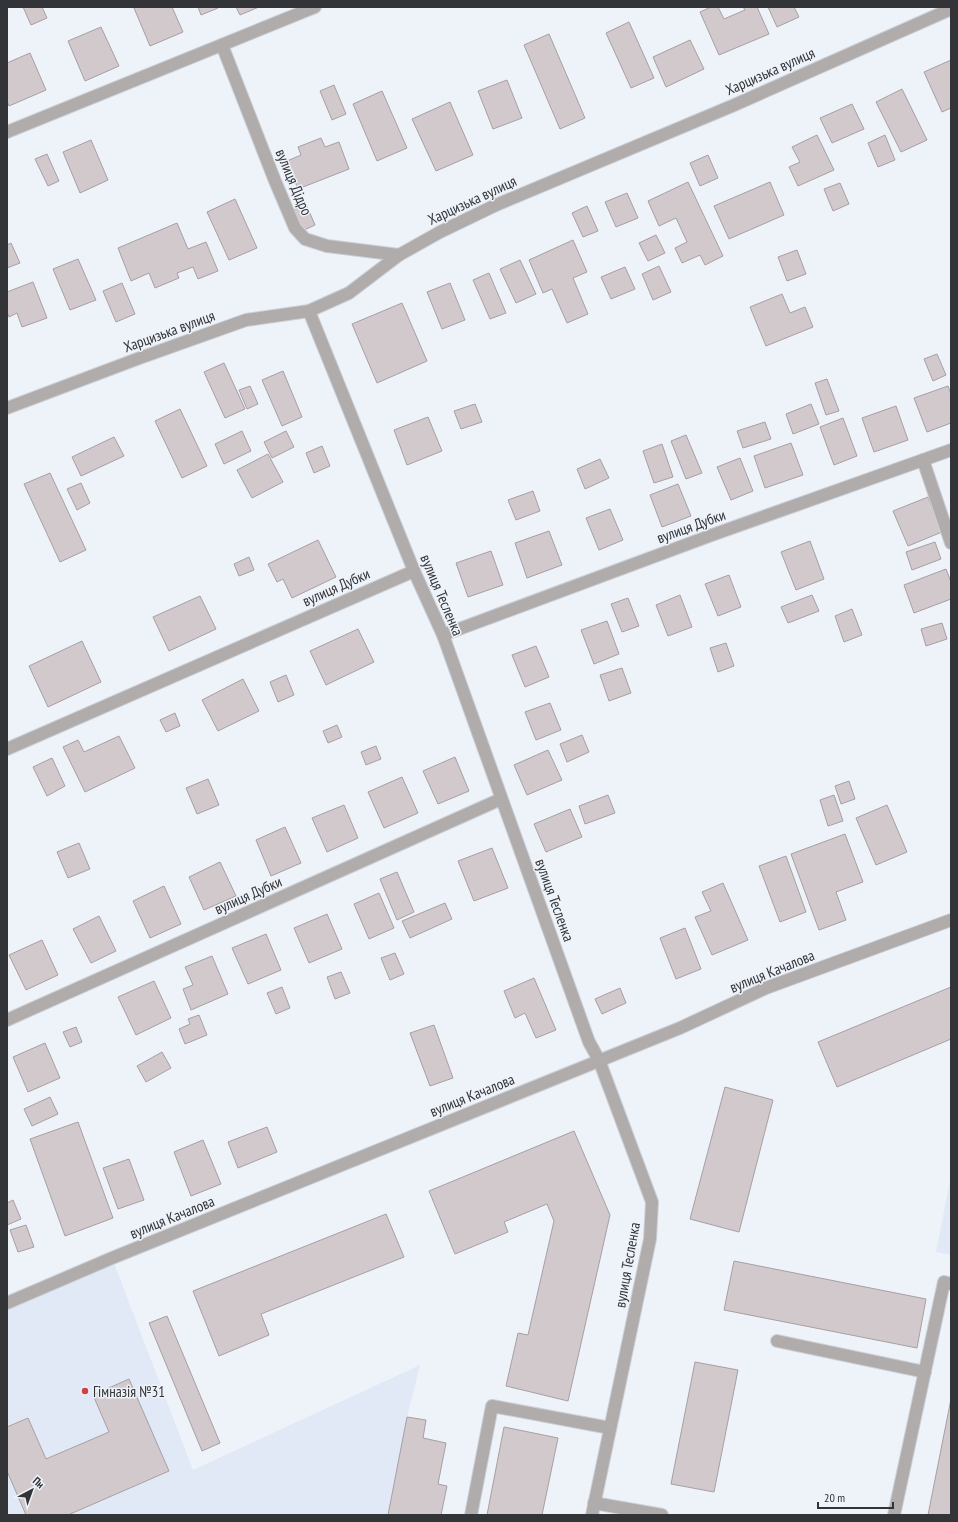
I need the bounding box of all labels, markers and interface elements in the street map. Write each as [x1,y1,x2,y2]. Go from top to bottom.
street label: Харцизька вулиця [722,43,818,99]
street label: вулиця Дідро [271,146,317,218]
street label: Харцизька вулиця [425,171,520,229]
street label: Харцизька вулиця [121,306,217,356]
street label: вулиця Дубки [654,505,728,547]
street label: вулиця Тесленка [416,551,468,639]
street label: вулиця Дубки [299,564,373,610]
street label: вулиця Тесленка [531,856,579,944]
street label: вулиця Дубки [211,872,285,918]
street label: вулиця Качалова [727,945,817,997]
street label: вулиця Качалова [427,1069,517,1121]
street label: вулиця Качалова [127,1191,217,1243]
street label: вулиця Тесленка [610,1221,644,1309]
place label: Гімназія №31 [93,1382,165,1401]
marker: Гімназія №31 [80,1386,90,1396]
north arrow [12,1470,52,1510]
text: Пн [30,1474,47,1491]
scale bar [818,1484,893,1510]
text: 20 m [824,1490,845,1505]

